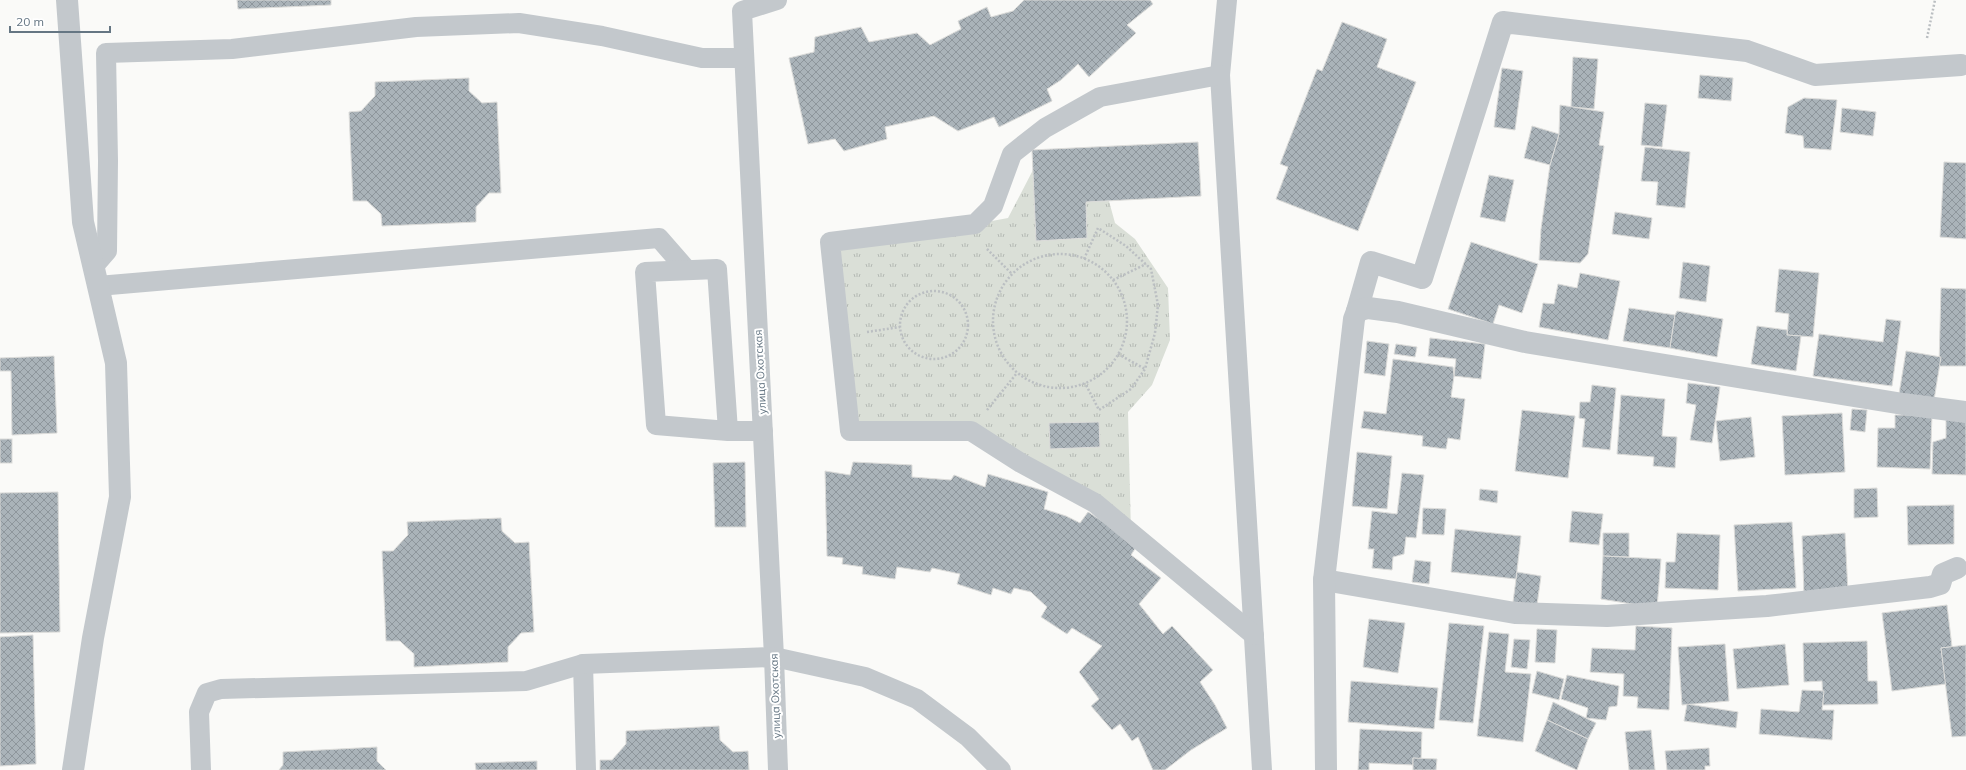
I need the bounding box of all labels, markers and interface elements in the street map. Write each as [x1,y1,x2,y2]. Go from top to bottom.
scale bar [10,8,110,34]
text: 20 m [16,14,44,29]
street label: улица Охотская [751,329,769,415]
street label: улица Охотская [767,653,783,739]

